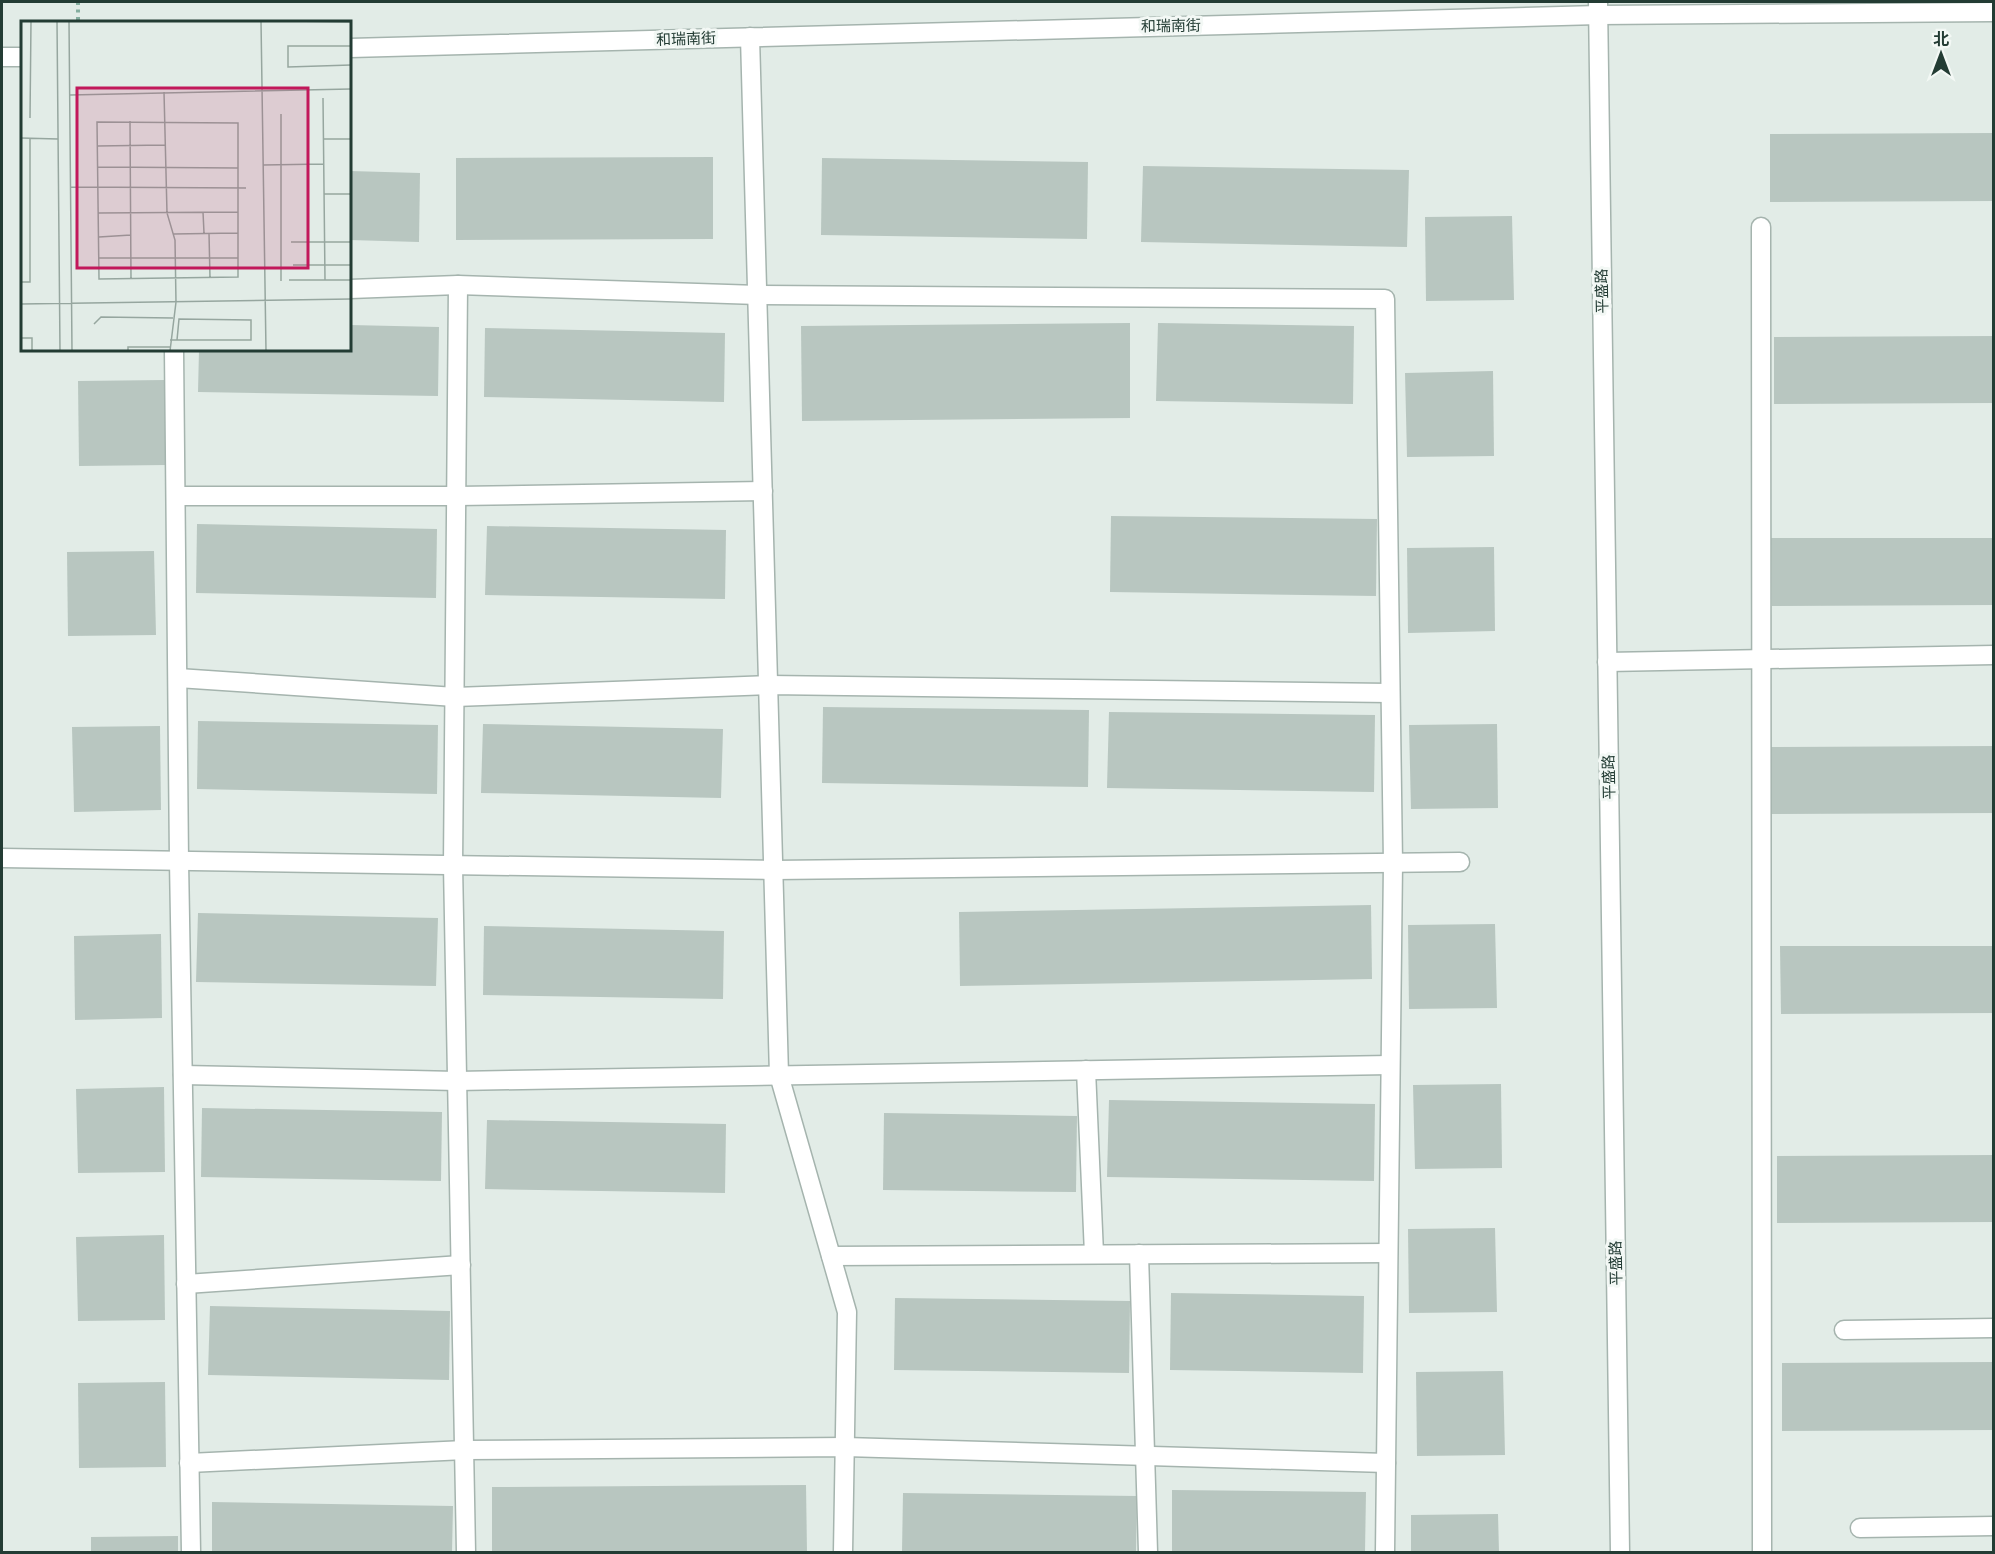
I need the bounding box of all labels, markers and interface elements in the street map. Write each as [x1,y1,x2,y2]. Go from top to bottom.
street label: 和瑞南街 [1141,16,1201,36]
inset map [21,21,351,351]
north arrow [1911,24,1971,84]
street label: 和瑞南街 [656,29,716,49]
text: 北 [1933,30,1949,49]
street label: 平盛路 [1593,268,1611,314]
street label: 平盛路 [1600,754,1618,800]
street label: 平盛路 [1607,1240,1625,1286]

